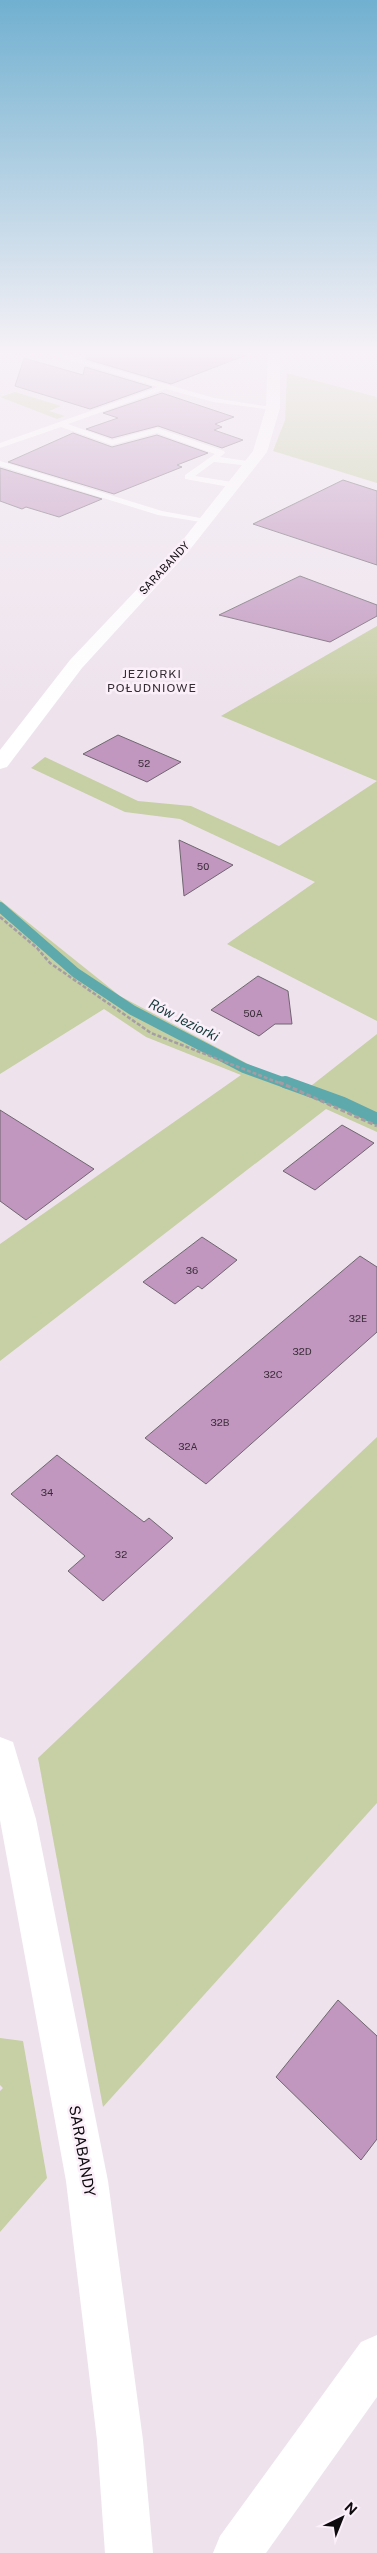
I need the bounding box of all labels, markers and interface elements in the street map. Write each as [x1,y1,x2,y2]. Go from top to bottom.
street label: SARABANDY [137,539,192,597]
district label: JEZIORKI POŁUDNIOWE [107,667,197,695]
house number: 52 [138,757,150,769]
house number: 50 [197,860,209,872]
water label: Rów Jeziorki [146,995,222,1045]
house number: 50A [243,1007,263,1019]
house number: 36 [186,1264,198,1276]
house number: 32E [349,1312,367,1324]
house number: 32D [292,1345,312,1357]
house number: 32C [263,1368,283,1380]
house number: 32B [211,1416,230,1428]
house number: 32A [178,1440,198,1452]
house number: 34 [41,1486,53,1498]
house number: 32 [115,1548,127,1560]
street label: SARABANDY [66,2104,99,2198]
north arrow [317,2493,367,2543]
text: N [341,2499,360,2518]

